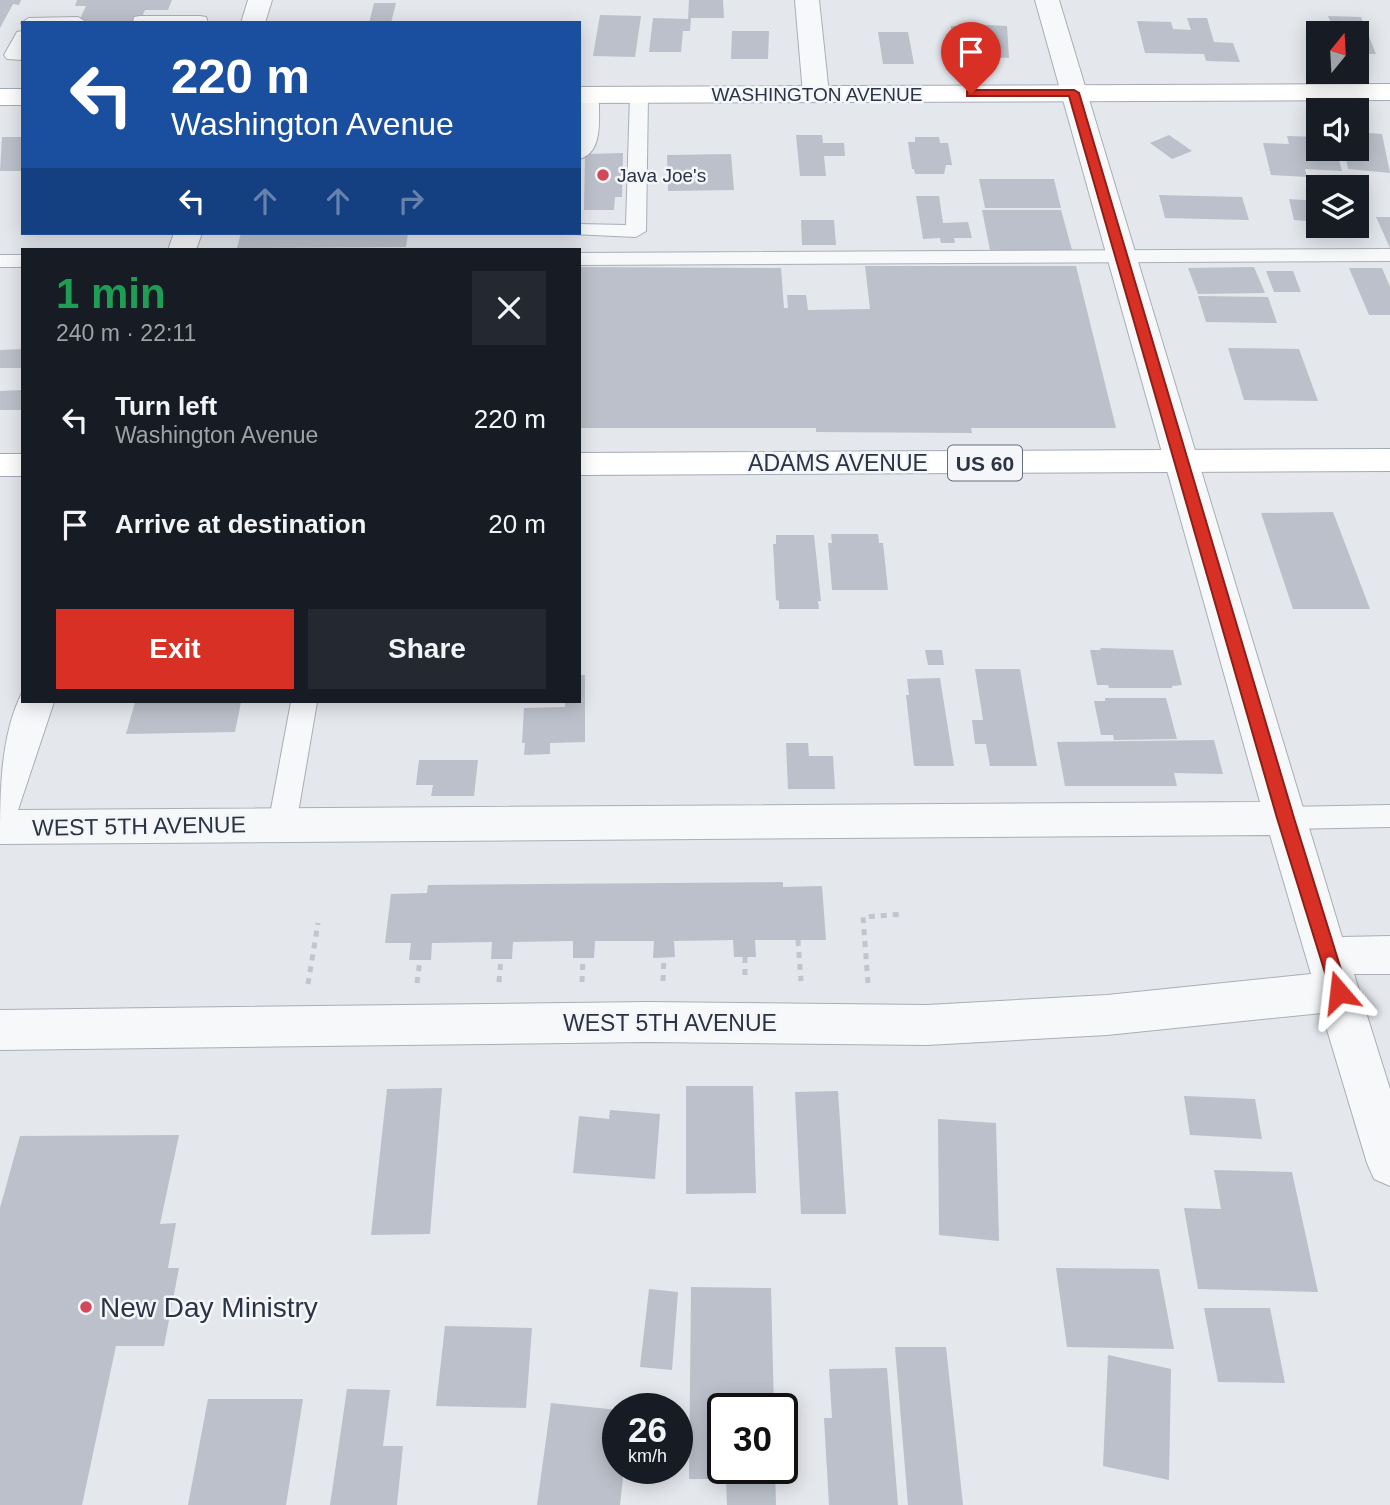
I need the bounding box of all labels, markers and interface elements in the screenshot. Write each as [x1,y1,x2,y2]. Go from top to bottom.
north arrow [1306,21,1368,84]
map controls [1306,21,1369,238]
pin [941,22,1001,94]
icon: arrive [952,33,990,71]
icon: left [56,49,147,140]
text: 220 m [171,49,310,103]
street label: WASHINGTON AVENUE [712,84,922,105]
button: sound [1306,98,1369,161]
text: Washington Avenue [171,106,454,142]
place label: Java Joe's [617,165,706,186]
marker: Java Joe's [595,167,611,183]
button: layers [1306,175,1369,238]
icon: left [173,182,211,220]
icon: ahead [246,182,284,220]
icon: ahead [319,182,357,220]
icon: right [392,182,430,220]
text: 1 min [56,270,166,317]
button: close [472,271,546,345]
text: 240 m · 22:11 [56,320,196,346]
text: Turn left [115,391,217,421]
icon: left [56,401,94,439]
text: 220 m [474,404,546,434]
text: Washington Avenue [115,422,318,448]
road number: US 60 [948,446,1022,480]
street label: ADAMS AVENUE [748,450,928,476]
icon: arrive [56,506,94,544]
text: Arrive at destination [115,509,366,539]
text: 20 m [488,509,546,539]
button: Exit [56,609,294,689]
button: Share [308,609,546,689]
street label: WEST 5TH AVENUE [32,811,246,841]
position arrow [1302,955,1376,1029]
street label: WEST 5TH AVENUE [563,1010,777,1036]
place label: New Day Ministry [100,1292,318,1323]
marker: New Day Ministry [78,1299,94,1315]
speed limit sign: 30 [707,1393,798,1484]
text: 26 [628,1410,667,1449]
text: km/h [628,1446,667,1466]

